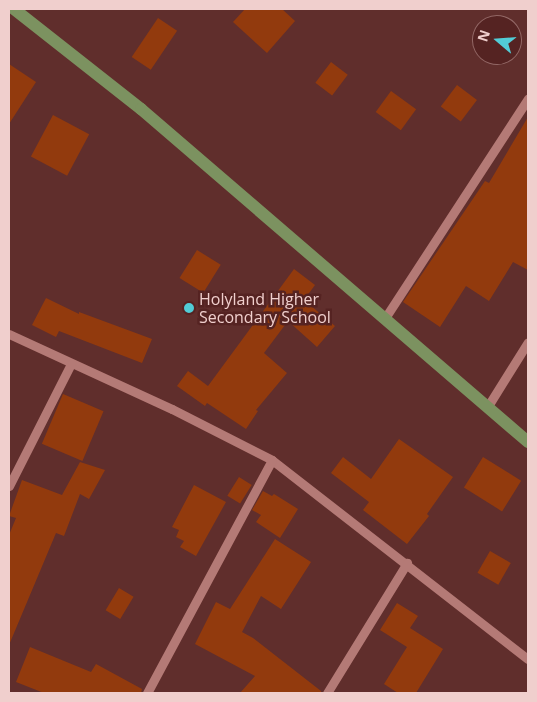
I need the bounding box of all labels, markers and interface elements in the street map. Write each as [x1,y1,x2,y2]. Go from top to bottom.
north arrow [472,15,522,65]
text: N [472,27,494,44]
place label: Holyland Higher Secondary School [199,289,331,327]
marker: Holyland Higher Secondary School [183,302,195,314]

